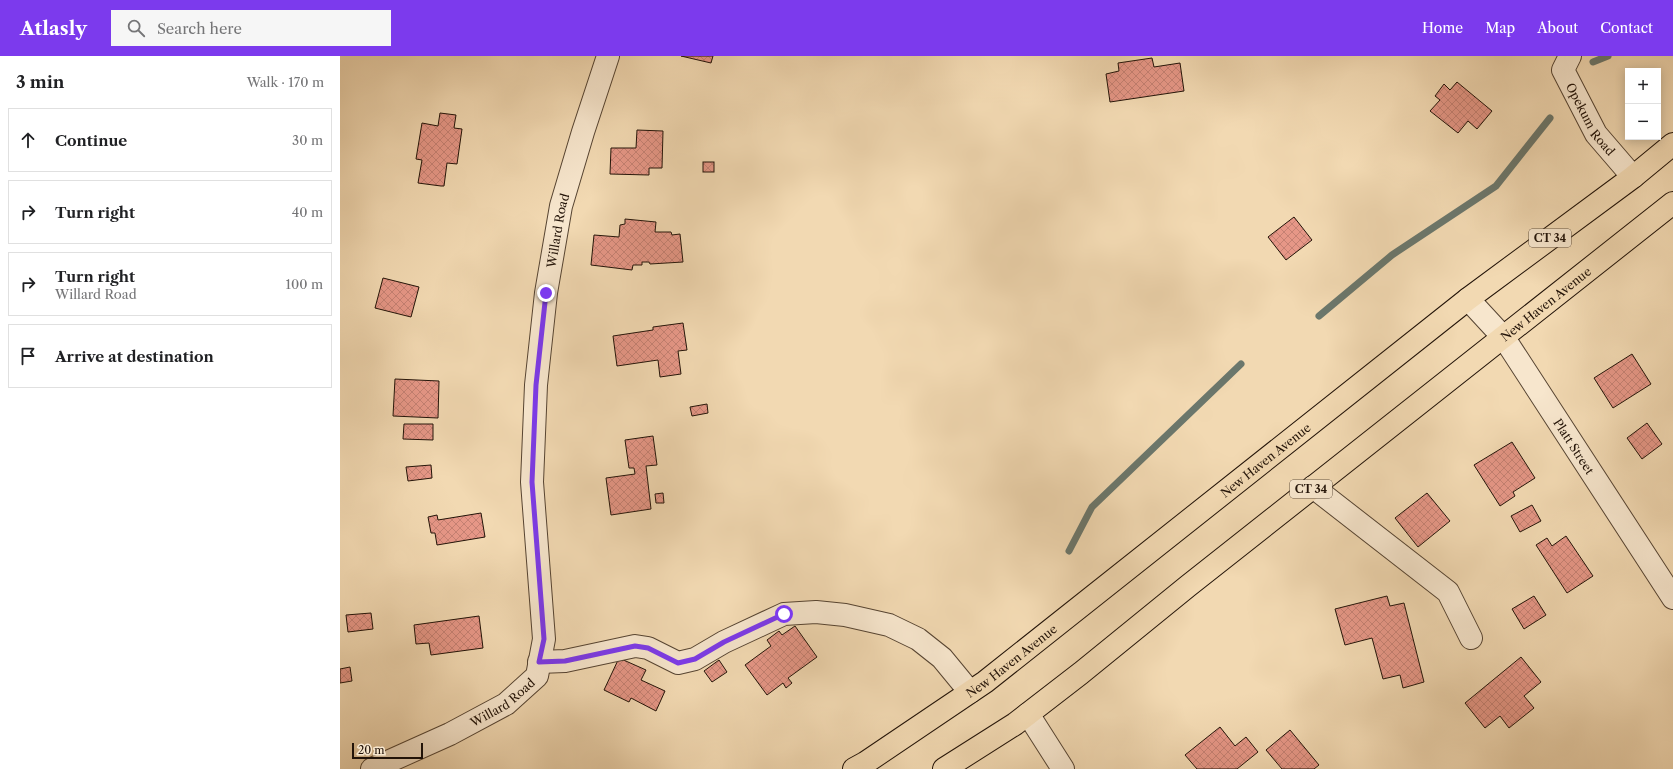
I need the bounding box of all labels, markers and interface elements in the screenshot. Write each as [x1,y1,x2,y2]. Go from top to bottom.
search box [111,10,391,46]
text: Atlasly [20,17,87,40]
icon: search [125,17,147,39]
text: Search here [157,19,242,38]
text: Home [1422,19,1463,37]
text: Map [1485,19,1515,37]
text: About [1537,19,1578,37]
text: Contact [1600,19,1653,37]
map controls [1625,68,1661,140]
button: + [1625,68,1661,104]
text: 3 min [16,72,65,92]
text: Walk · 170 m [247,74,324,90]
street label: Opekum Road [1563,80,1619,159]
button: − [1625,104,1661,140]
icon: ahead [17,129,39,151]
text: Continue [55,131,127,150]
text: 30 m [292,132,323,148]
street label: Willard Road [543,191,572,270]
icon: right [17,201,39,223]
text: Turn right [55,203,135,222]
text: 40 m [292,204,323,220]
road number: CT 34 [1529,229,1571,247]
street label: New Haven Avenue [1497,263,1594,344]
text: Turn right [55,267,135,286]
icon: right [17,273,39,295]
text: 100 m [285,276,323,292]
route end [537,284,555,302]
text: Willard Road [55,286,137,302]
icon: arrive [17,345,39,367]
text: Arrive at destination [55,347,214,366]
street label: Platt Street [1551,415,1598,477]
street label: New Haven Avenue [1217,419,1314,500]
road number: CT 34 [1290,480,1332,498]
route start [775,605,793,623]
street label: New Haven Avenue [963,621,1060,700]
street label: Willard Road [467,674,538,730]
scale bar [352,741,423,760]
text: 20 m [358,743,384,757]

